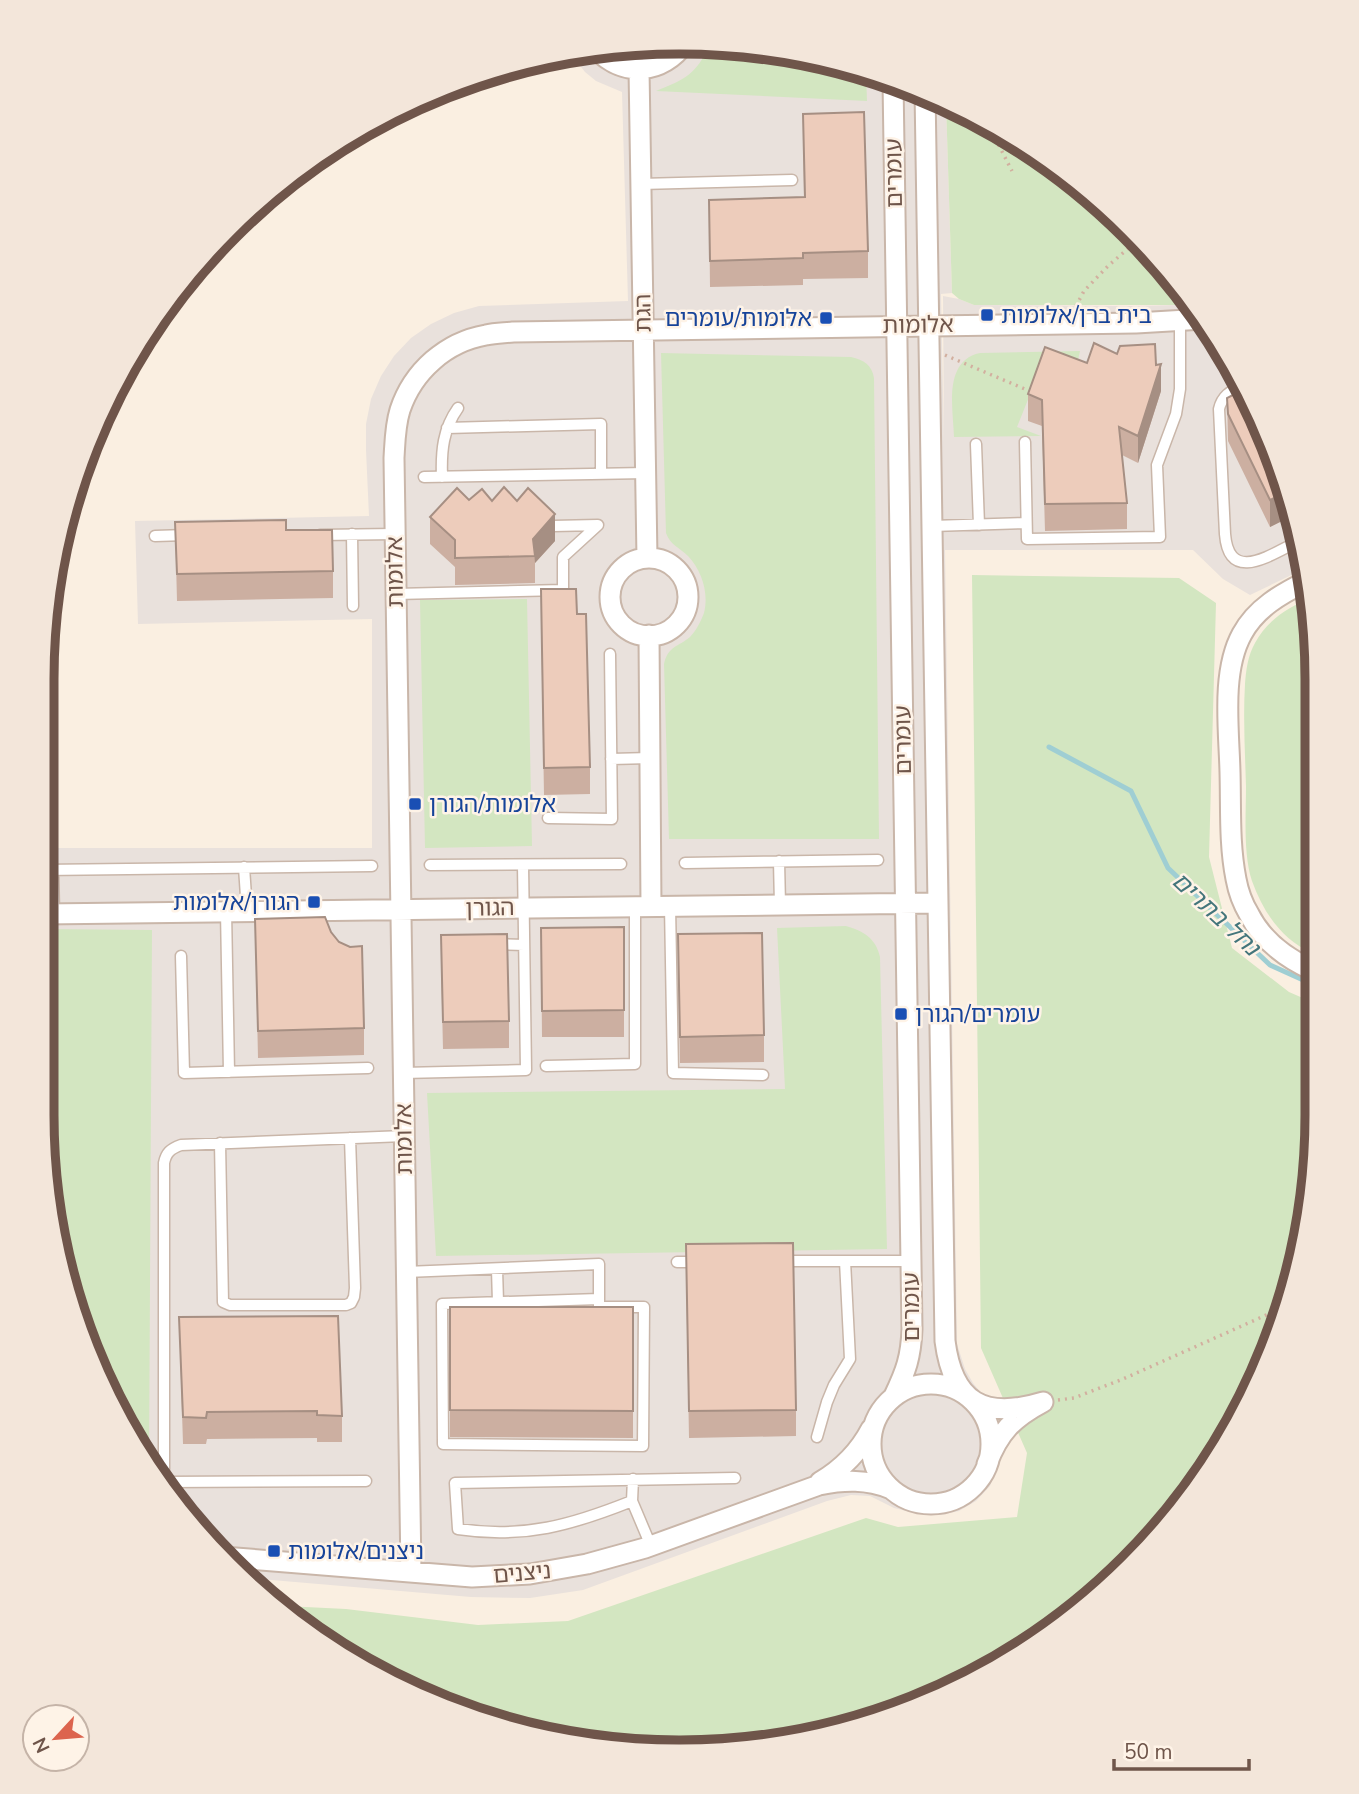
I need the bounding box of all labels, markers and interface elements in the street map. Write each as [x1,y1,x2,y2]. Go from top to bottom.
street label: עומרים [878,138,910,208]
street label: הגת [627,293,659,333]
place label: בית ברן/אלומות [1001,300,1152,331]
place label: אלומות/עומרים [665,303,812,334]
marker: בית ברן/אלומות [979,307,995,323]
street label: אלומות [882,309,954,341]
marker: אלומות/עומרים [818,310,834,326]
street label: אלומות [379,536,411,608]
street label: עומרים [887,705,919,775]
place label: אלומות/הגורן [429,789,556,820]
marker: אלומות/הגורן [407,796,423,812]
water label: נחל בתרים [1165,865,1268,964]
place label: הגורן/אלומות [173,887,300,918]
street label: הגורן [465,892,515,924]
marker: הגורן/אלומות [306,894,322,910]
place label: עומרים/הגורן [915,999,1040,1030]
marker: עומרים/הגורן [893,1006,909,1022]
street label: אלומות [388,1103,420,1175]
street label: עומרים [896,1272,927,1342]
place label: ניצנים/אלומות [288,1536,424,1567]
marker: ניצנים/אלומות [266,1543,282,1559]
street label: ניצנים [492,1555,552,1591]
north arrow [21,1703,91,1773]
scale bar [1114,1728,1249,1772]
text: N [27,1733,56,1757]
text: 50 m [1124,1738,1173,1766]

